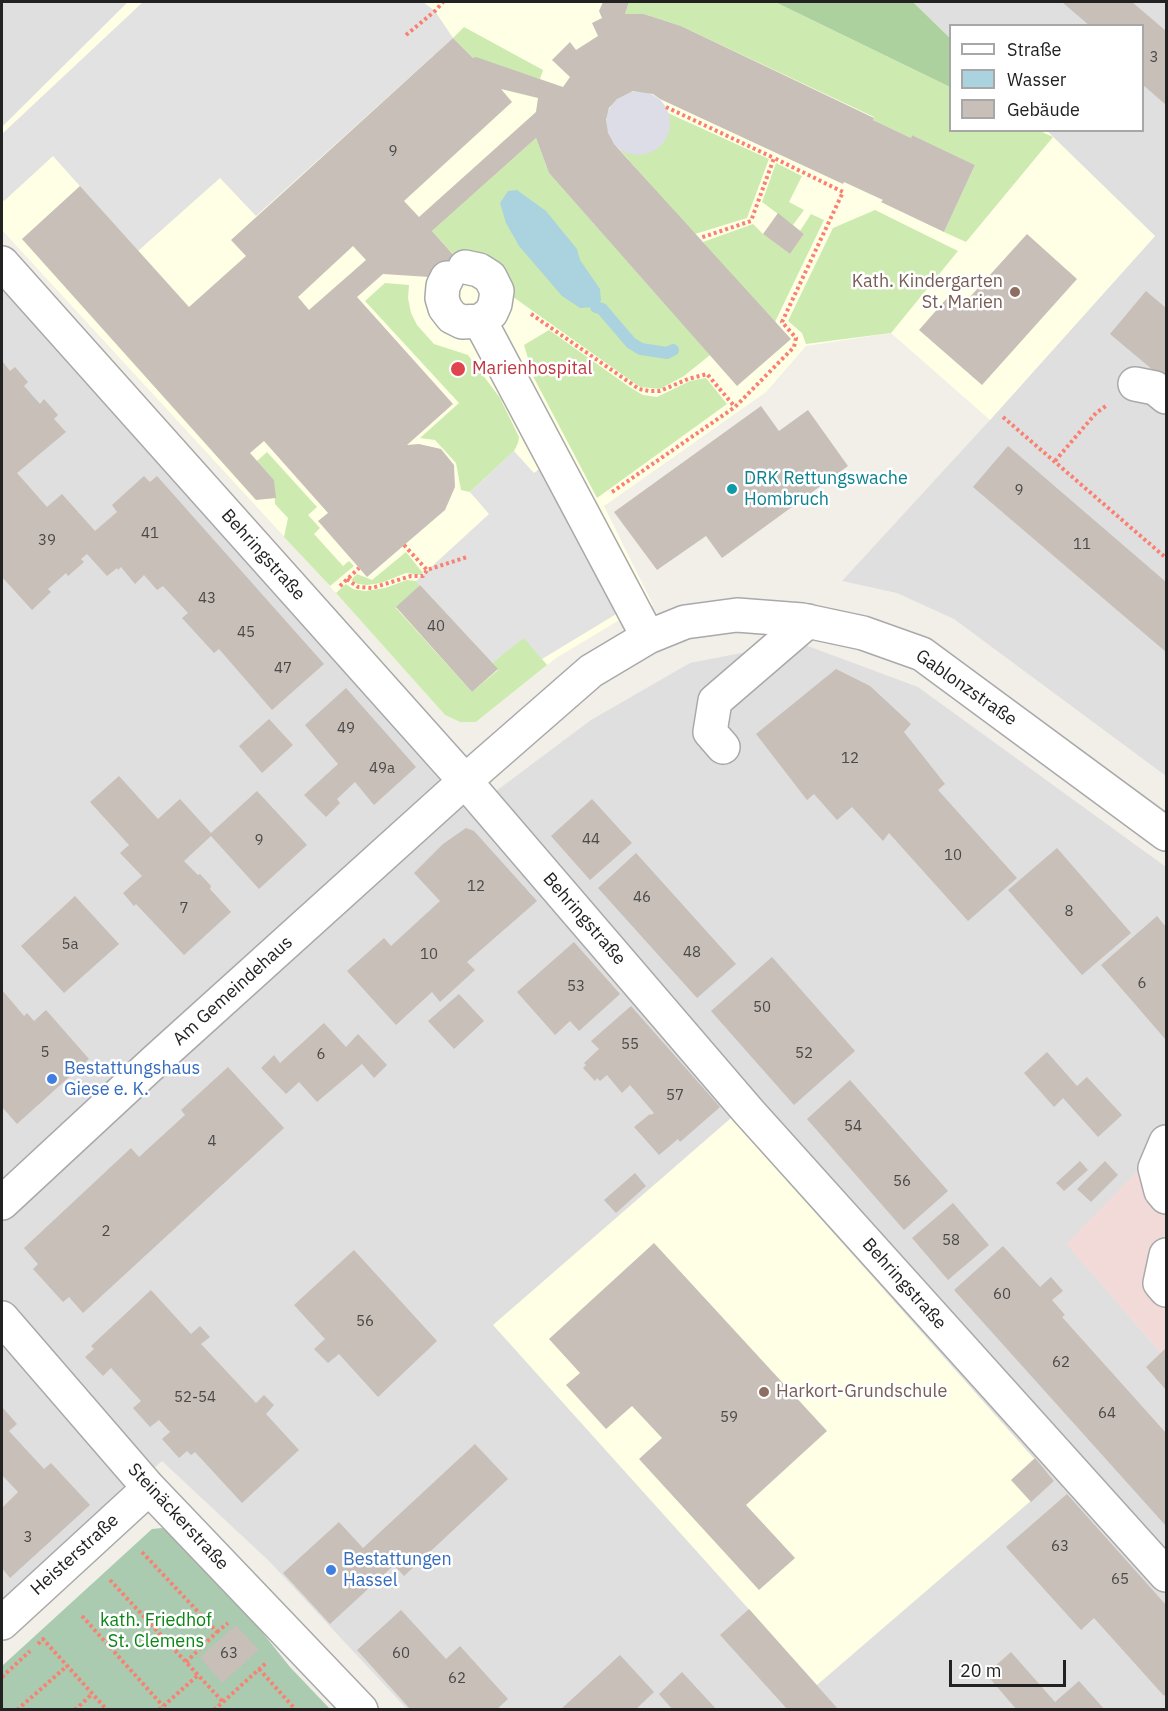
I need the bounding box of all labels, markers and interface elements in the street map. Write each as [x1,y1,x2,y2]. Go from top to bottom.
legend [949,24,1144,132]
text: Straße [1007,38,1061,61]
house number: 3 [1150,49,1158,67]
text: Wasser [1007,68,1066,91]
text: Gebäude [1007,98,1080,121]
house number: 9 [389,143,397,161]
place label: Kath. Kindergarten St. Marien [852,271,1003,314]
marker: Kath. Kindergarten St. Marien [1008,285,1022,299]
place label: Marienhospital [472,358,592,380]
marker: Marienhospital [449,360,467,378]
place label: DRK Rettungswache Hombruch [744,468,908,510]
marker: DRK Rettungswache Hombruch [725,482,739,496]
house number: 9 [1015,482,1023,500]
street label: Behringstraße [216,505,310,605]
house number: 41 [141,525,159,543]
house number: 39 [38,532,56,550]
house number: 11 [1073,536,1091,554]
house number: 43 [198,590,216,608]
house number: 40 [427,618,445,636]
house number: 45 [237,624,255,642]
street label: Gablonzstraße [911,645,1021,731]
house number: 47 [274,660,292,678]
house number: 49 [337,720,355,738]
house number: 12 [841,750,859,768]
house number: 49a [369,760,395,778]
house number: 44 [582,831,600,849]
house number: 9 [255,832,263,850]
house number: 10 [944,847,962,865]
street label: Behringstraße [538,868,630,970]
house number: 12 [467,878,485,896]
house number: 46 [633,889,651,907]
house number: 7 [180,900,188,918]
house number: 8 [1065,903,1073,921]
street label: Am Gemeindehaus [169,932,297,1050]
house number: 5a [61,936,79,954]
house number: 48 [683,944,701,962]
house number: 10 [420,946,438,964]
house number: 6 [1138,975,1146,993]
house number: 53 [567,978,585,996]
house number: 50 [753,999,771,1017]
house number: 55 [621,1036,639,1054]
house number: 5 [41,1044,49,1062]
house number: 52 [795,1045,813,1063]
house number: 6 [317,1046,325,1064]
place label: Bestattungshaus Giese e. K. [64,1058,200,1100]
marker: Bestattungshaus Giese e. K. [45,1072,59,1086]
house number: 57 [666,1087,684,1105]
house number: 54 [844,1118,862,1136]
house number: 4 [208,1133,216,1151]
house number: 56 [893,1173,911,1191]
house number: 2 [102,1223,110,1241]
house number: 58 [942,1232,960,1250]
street label: Behringstraße [857,1234,951,1334]
house number: 60 [993,1286,1011,1304]
house number: 56 [356,1313,374,1331]
house number: 62 [1052,1354,1070,1372]
place label: Harkort-Grundschule [776,1381,947,1403]
marker: Harkort-Grundschule [757,1385,771,1399]
house number: 52-54 [174,1389,216,1407]
house number: 64 [1098,1405,1116,1423]
house number: 59 [720,1409,738,1427]
street label: Steinäckerstraße [123,1459,233,1575]
street label: Heisterstraße [27,1510,123,1600]
house number: 3 [24,1529,32,1547]
house number: 63 [1051,1538,1069,1556]
place label: Bestattungen Hassel [343,1549,452,1592]
marker: Bestattungen Hassel [324,1563,338,1577]
house number: 65 [1111,1571,1129,1589]
park label: kath. Friedhof St. Clemens [100,1610,212,1652]
house number: 63 [220,1645,238,1663]
house number: 60 [392,1645,410,1663]
scale bar [952,1648,1069,1686]
text: 20 m [960,1659,1002,1682]
house number: 62 [448,1670,466,1688]

